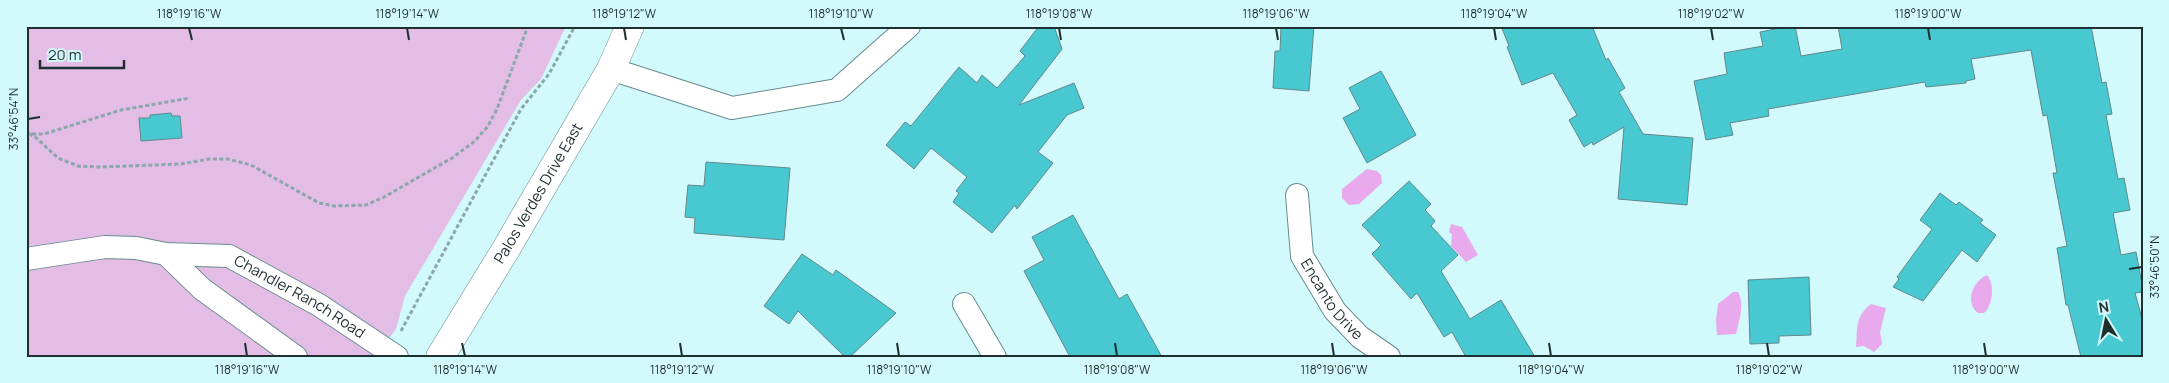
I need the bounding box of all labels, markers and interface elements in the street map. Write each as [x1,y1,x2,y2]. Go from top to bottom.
text: 118°19'16"W [157,5,222,22]
text: 118°19'14"W [375,5,440,22]
text: 118°19'12"W [592,5,657,22]
text: 118°19'10"W [809,5,874,22]
text: 118°19'08"W [1026,5,1093,22]
text: 118°19'06"W [1242,5,1310,22]
text: 118°19'04"W [1461,5,1528,22]
text: 118°19'02"W [1678,5,1745,22]
text: 118°19'00"W [1895,5,1962,22]
scale bar [40,38,124,70]
text: 20 m [48,44,81,65]
text: 33°46'54"N [5,88,22,150]
street label: Palos Verdes Drive East [489,119,587,267]
text: 33°46'50"N [2146,236,2163,298]
street label: Chandler Ranch Road [230,250,370,343]
street label: Encanto Drive [1296,255,1368,344]
north arrow [2082,296,2132,346]
text: N [2097,296,2110,317]
text: 118°19'16"W [215,361,280,378]
text: 118°19'14"W [433,361,498,378]
text: 118°19'12"W [650,361,715,378]
text: 118°19'10"W [867,361,932,378]
text: 118°19'08"W [1084,361,1151,378]
text: 118°19'06"W [1300,361,1368,378]
text: 118°19'04"W [1518,361,1585,378]
text: 118°19'02"W [1736,361,1803,378]
text: 118°19'00"W [1953,361,2020,378]

